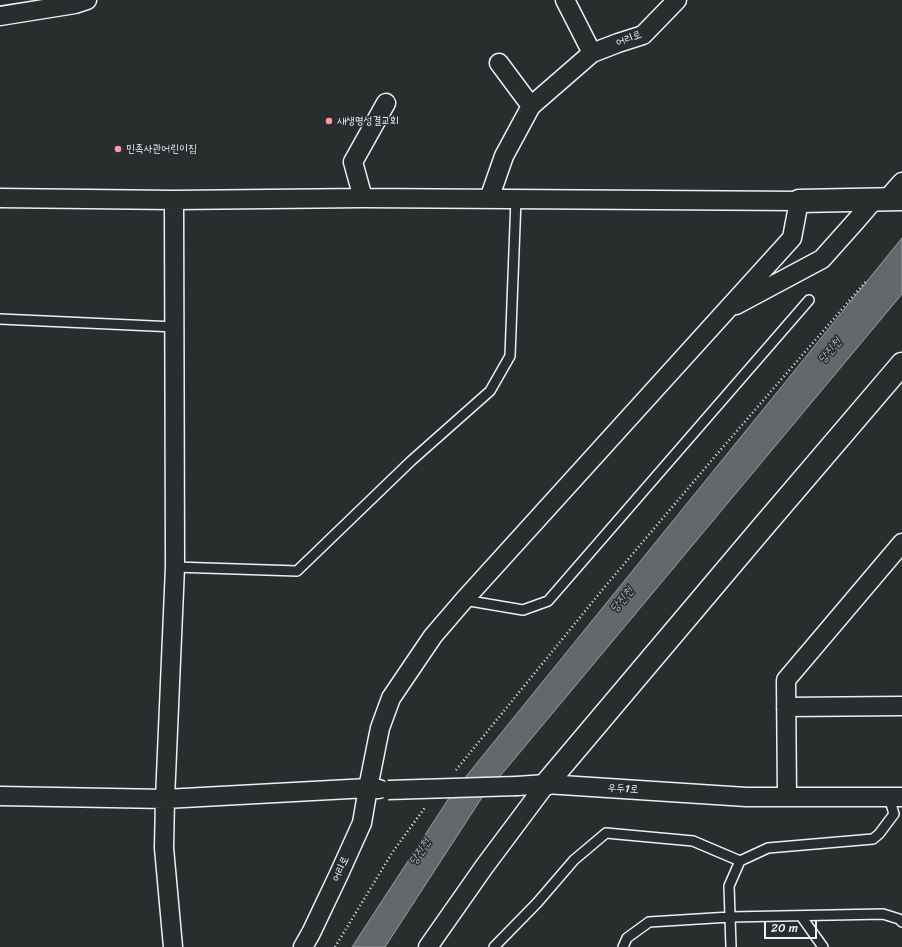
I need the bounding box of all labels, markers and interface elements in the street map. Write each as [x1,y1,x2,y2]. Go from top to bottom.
street label: 어리로 [614,28,644,50]
place label: 새생명성결교회 [337,114,399,128]
marker: 새생명성결교회 [324,116,334,126]
place label: 민족사관어린이집 [126,142,197,156]
marker: 민족사관어린이집 [113,144,123,154]
water label: 당진천 [815,335,845,367]
water label: 당진천 [607,584,637,616]
street label: 우두1로 [607,781,639,797]
water label: 당진천 [406,836,434,868]
street label: 어리로 [329,854,353,884]
scale bar [766,913,819,939]
text: 20 m [771,917,798,939]

